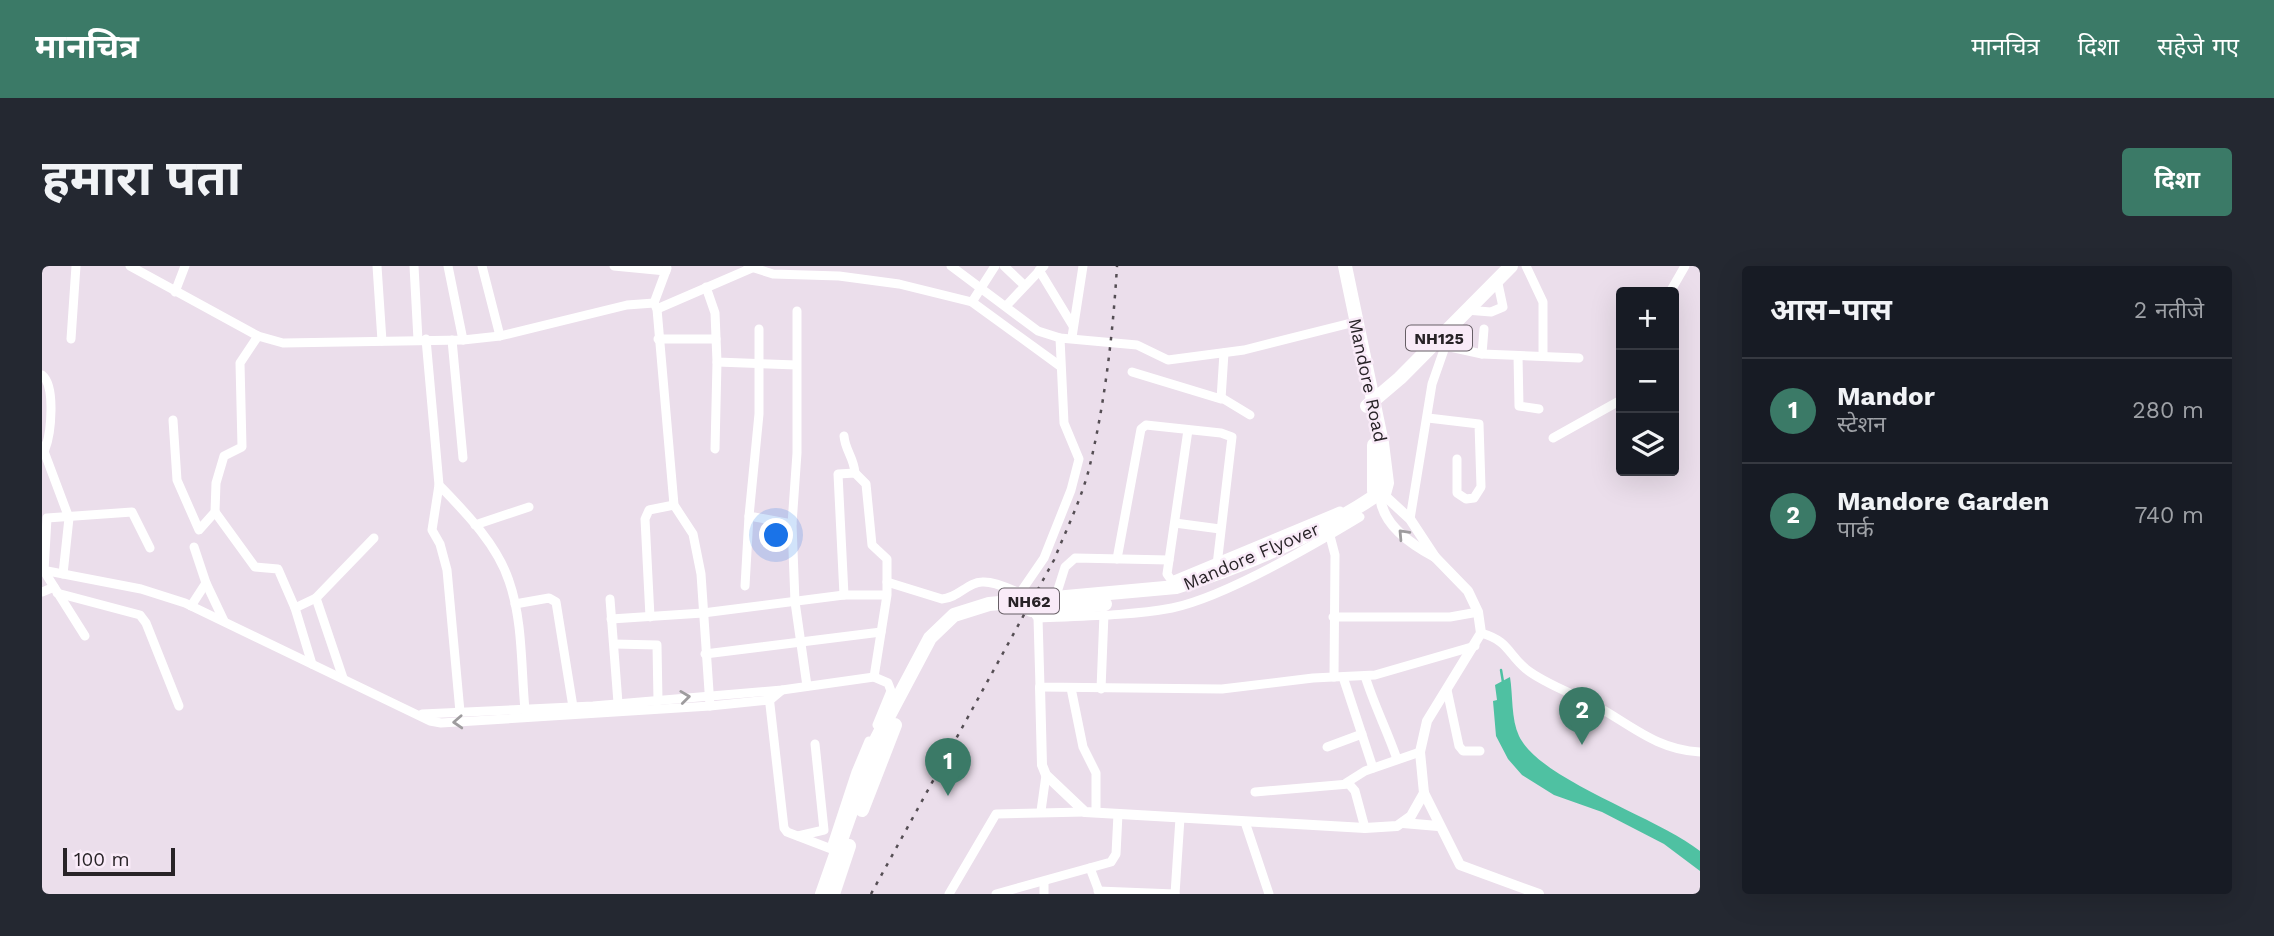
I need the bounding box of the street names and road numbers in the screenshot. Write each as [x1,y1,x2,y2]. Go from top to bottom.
street label: Mandore Road [1345,316,1391,444]
road number: NH125 [1406,326,1472,351]
street label: Mandore Flyover [1180,518,1322,594]
road number: NH62 [999,588,1059,614]

